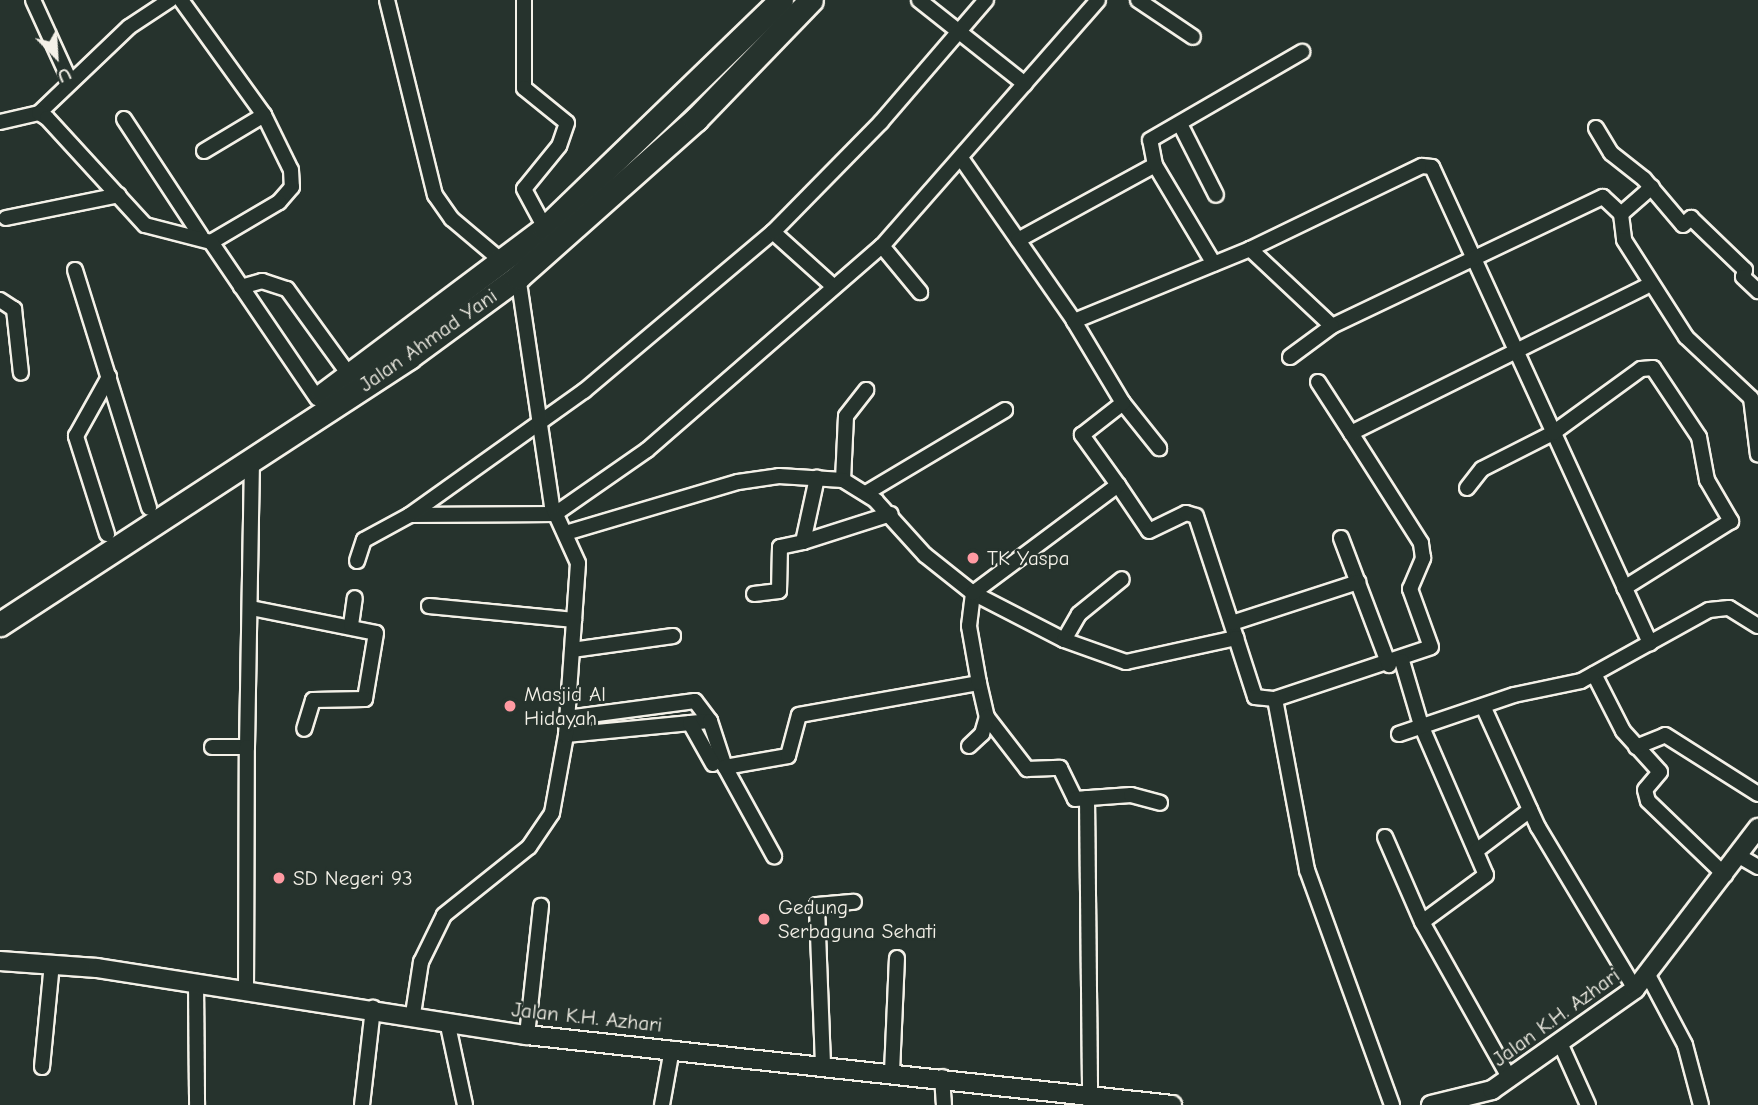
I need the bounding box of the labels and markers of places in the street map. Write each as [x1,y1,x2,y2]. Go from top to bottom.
place label: TK Yaspa [987,545,1070,571]
marker: TK Yaspa [965,550,981,566]
place label: Masjid Al Hidayah [524,681,606,731]
marker: Masjid Al Hidayah [502,698,518,714]
place label: SD Negeri 93 [293,865,413,891]
marker: SD Negeri 93 [271,870,287,886]
place label: Gedung Serbaguna Sehati [778,894,937,944]
marker: Gedung Serbaguna Sehati [756,911,772,927]

